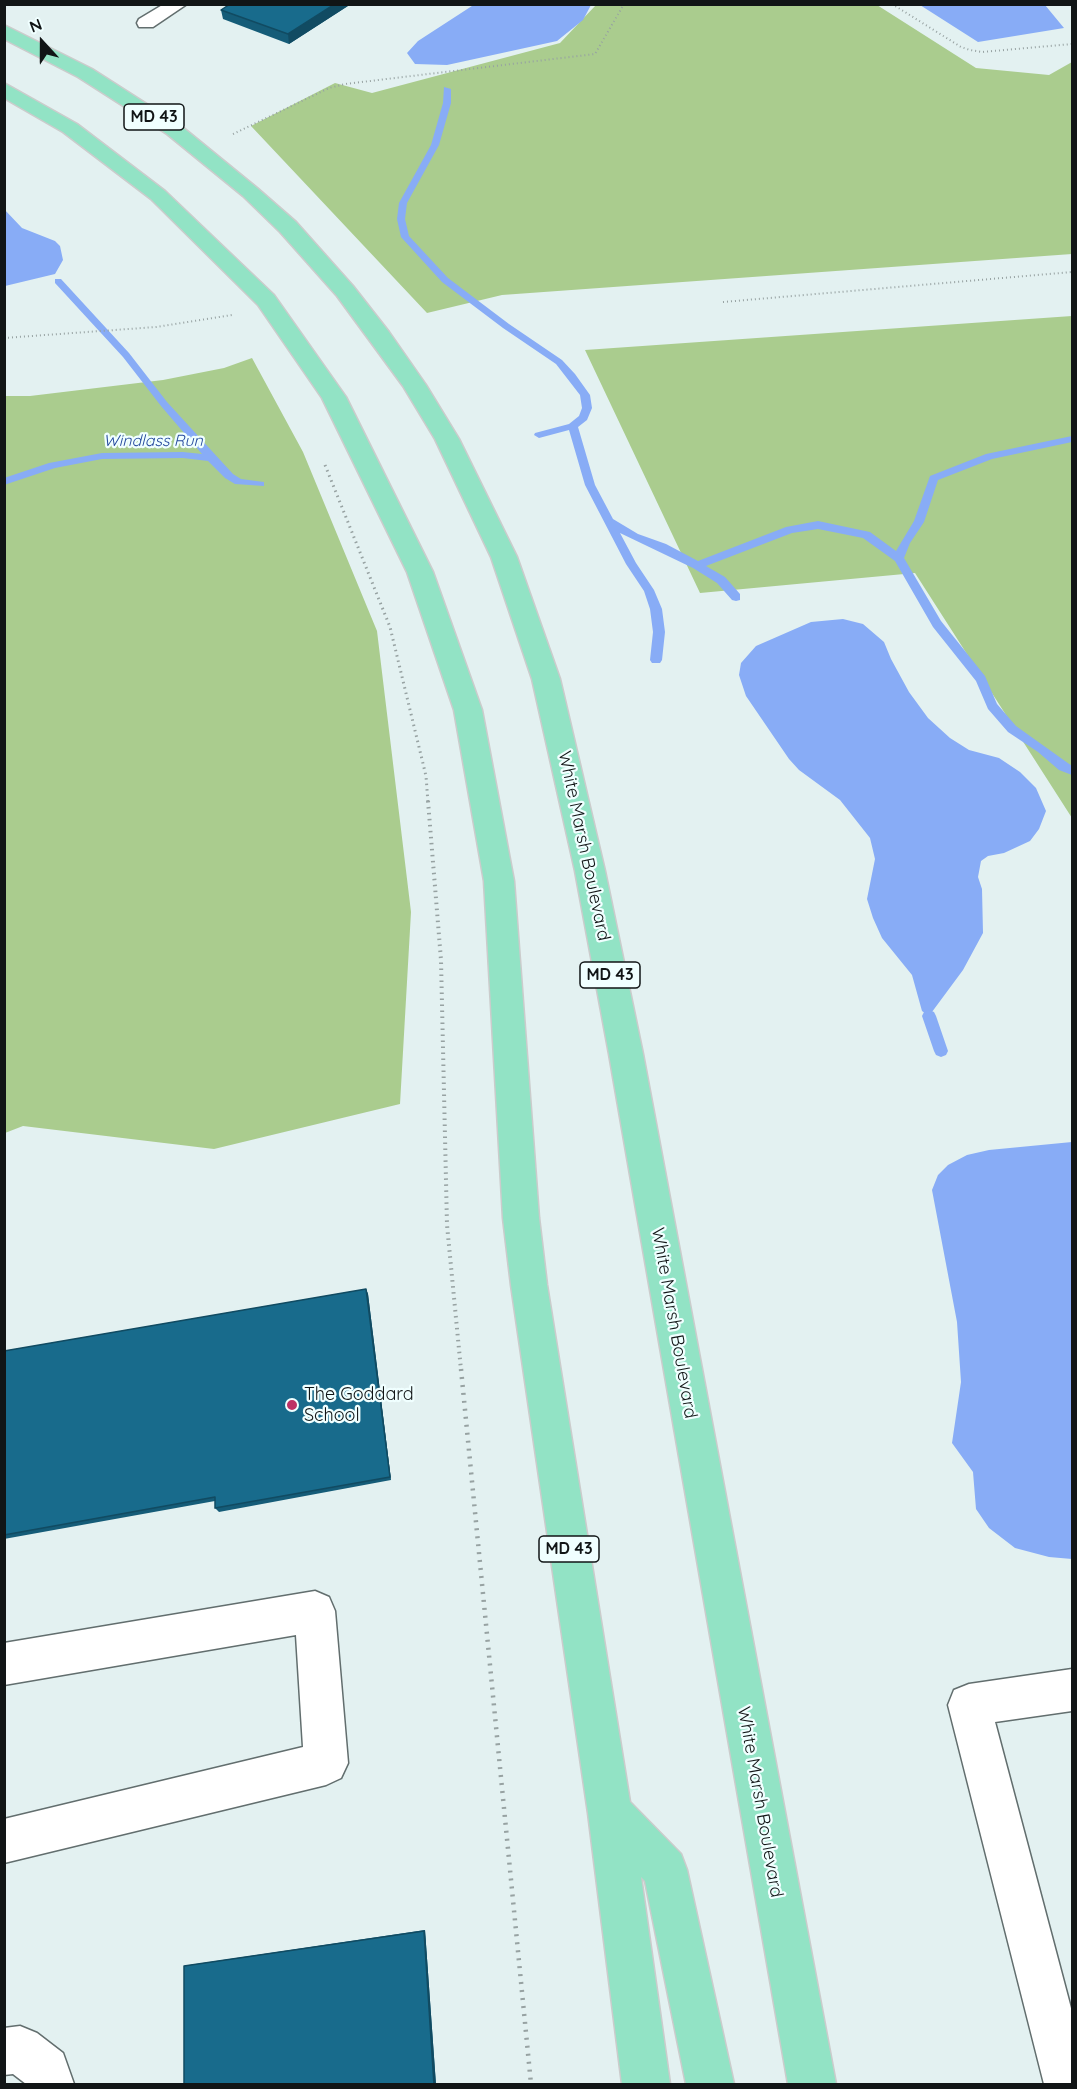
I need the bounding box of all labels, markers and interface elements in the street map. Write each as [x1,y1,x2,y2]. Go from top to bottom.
north arrow [12,12,72,72]
text: N [26,14,45,37]
road number: MD 43 [124,104,184,130]
water label: Windlass Run [103,431,203,451]
street label: White Marsh Boulevard [553,749,615,943]
road number: MD 43 [580,962,640,988]
street label: White Marsh Boulevard [647,1226,701,1420]
place label: The Goddard School [304,1384,414,1426]
marker: The Goddard School [285,1398,299,1412]
road number: MD 43 [539,1536,599,1562]
street label: White Marsh Boulevard [733,1705,787,1899]

